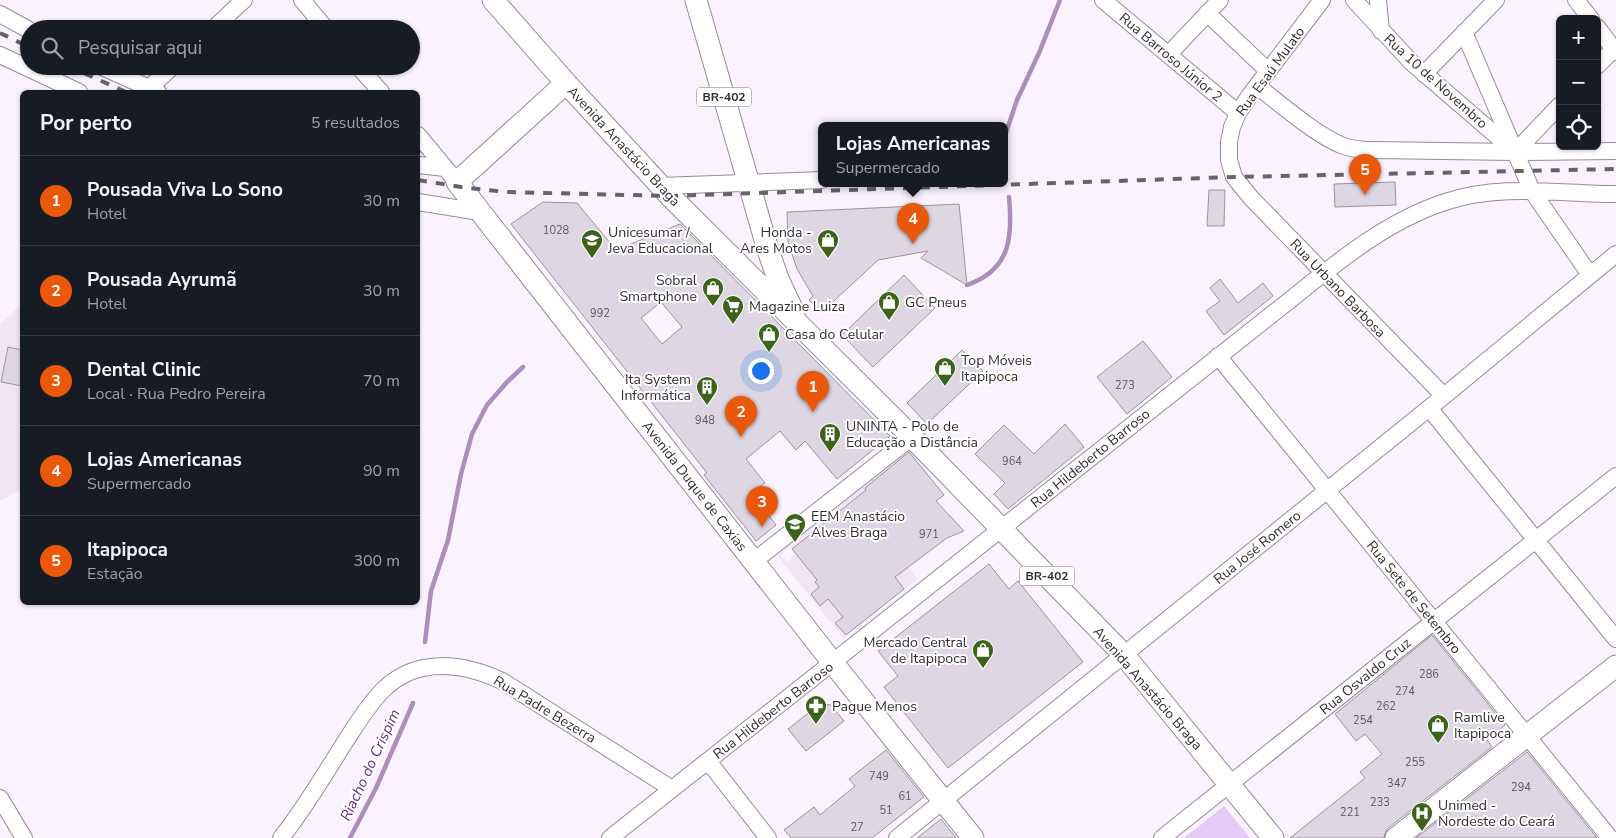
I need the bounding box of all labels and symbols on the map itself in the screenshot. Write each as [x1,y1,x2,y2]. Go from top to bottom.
street label: Rua Barroso Júnior 2 [1115,9,1226,106]
street label: Rua Esaú Mulato [1232,23,1309,120]
street label: Rua 10 de Novembro [1380,30,1492,133]
street label: Avenida Anastácio Braga [563,82,684,211]
road number: BR-402 [696,88,752,106]
pin: 5 [1349,154,1381,195]
pin: 4 [897,203,929,244]
house number: 1028 [543,223,570,238]
place label: Unicesumar / Jeva Educacional [607,223,714,258]
place label: Honda - Ares Motos [740,223,812,258]
school or university icon: Unicesumar / Jeva Educacional [580,228,604,259]
shop icon: Honda - Ares Motos [816,228,840,259]
street label: Rua Urbano Barbosa [1286,235,1390,342]
place label: Sobral Smartphone [619,271,698,306]
shop icon: Sobral Smartphone [701,276,725,307]
shop icon: GC Pneus [877,290,901,321]
place label: GC Pneus [905,293,967,312]
supermarket icon: Magazine Luiza [721,294,745,325]
place label: Magazine Luiza [749,297,845,316]
house number: 992 [590,306,610,321]
shop icon: Casa do Celular [757,322,781,353]
place label: Casa do Celular [785,325,884,344]
place label: Top Móveis Itapipoca [961,351,1032,386]
shop icon: Top Móveis Itapipoca [933,356,957,387]
your location [748,358,774,384]
place label: Ita System Informática [621,370,691,405]
pin: 1 [797,371,829,412]
building icon: Ita System Informática [695,375,719,406]
house number: 273 [1115,378,1135,393]
pin: 2 [725,396,757,437]
street label: Rua Hildeberto Barroso [1027,404,1154,512]
house number: 948 [695,413,715,428]
street label: Avenida Duque de Caxias [638,417,752,556]
place label: UNINTA - Polo de Educação a Distância [846,417,978,452]
building icon: UNINTA - Polo de Educação a Distância [818,422,842,453]
house number: 964 [1002,454,1022,469]
pin: 3 [746,486,778,527]
street label: Rua José Romero [1210,506,1305,589]
place label: EEM Anastácio Alves Braga [811,507,905,542]
school or university icon: EEM Anastácio Alves Braga [783,512,807,543]
house number: 971 [919,527,939,542]
street label: Rua Sete de Setembro [1362,537,1465,658]
road number: BR-402 [1020,566,1074,586]
street label: Avenida Anastácio Braga [1089,623,1207,754]
place label: Mercado Central de Itapipoca [864,633,968,668]
street label: Rua Osvaldo Cruz [1316,633,1415,719]
shop icon: Mercado Central de Itapipoca [971,638,995,669]
street label: Rua Hildeberto Barroso [709,657,838,763]
house number: 286 [1419,667,1439,682]
street label: Rua Padre Bezerra [490,671,600,748]
house number: 274 [1395,684,1415,699]
pharmacy icon: Pague Menos [804,694,828,725]
place label: Pague Menos [832,697,917,716]
house number: 262 [1376,699,1396,714]
water label: Riacho do Crispim [335,706,405,824]
place label: Ramlive Itapipoca [1454,708,1511,743]
house number: 254 [1353,713,1373,728]
shop icon: Ramlive Itapipoca [1426,713,1450,744]
house number: 255 [1405,755,1425,770]
house number: 749 [869,769,889,784]
house number: 347 [1387,776,1407,791]
house number: 294 [1511,780,1531,795]
house number: 61 [898,789,912,804]
house number: 233 [1370,795,1390,810]
place label: Unimed - Nordeste do Ceará [1438,796,1555,831]
hospital icon: Unimed - Nordeste do Ceará [1410,801,1434,832]
house number: 51 [879,803,893,818]
house number: 221 [1340,805,1360,820]
house number: 27 [850,820,864,835]

